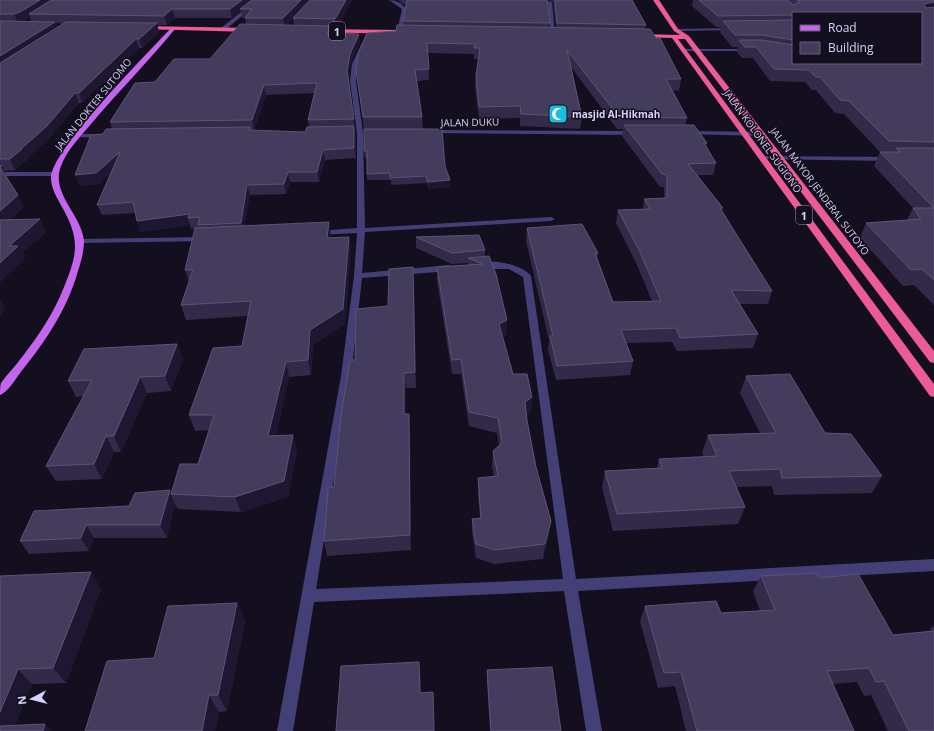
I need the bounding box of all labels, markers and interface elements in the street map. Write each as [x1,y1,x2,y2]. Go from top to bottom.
legend [792,12,922,64]
text: Road [828,19,857,36]
road number: 1 [329,22,345,40]
text: Building [828,39,874,56]
street label: JALAN DOKTER SUTOMO [51,55,135,154]
street label: JALAN KOLONEL SUGIONO [720,86,805,196]
mosque icon: masjid Al-Hikmah [547,103,569,125]
place label: masjid Al-Hikmah [572,107,660,121]
street label: JALAN DUKU [440,114,499,130]
street label: JALAN MAYOR JENDERAL SUTOYO [767,124,873,258]
road number: 1 [796,206,812,224]
north arrow [12,679,52,719]
text: N [14,695,30,706]

